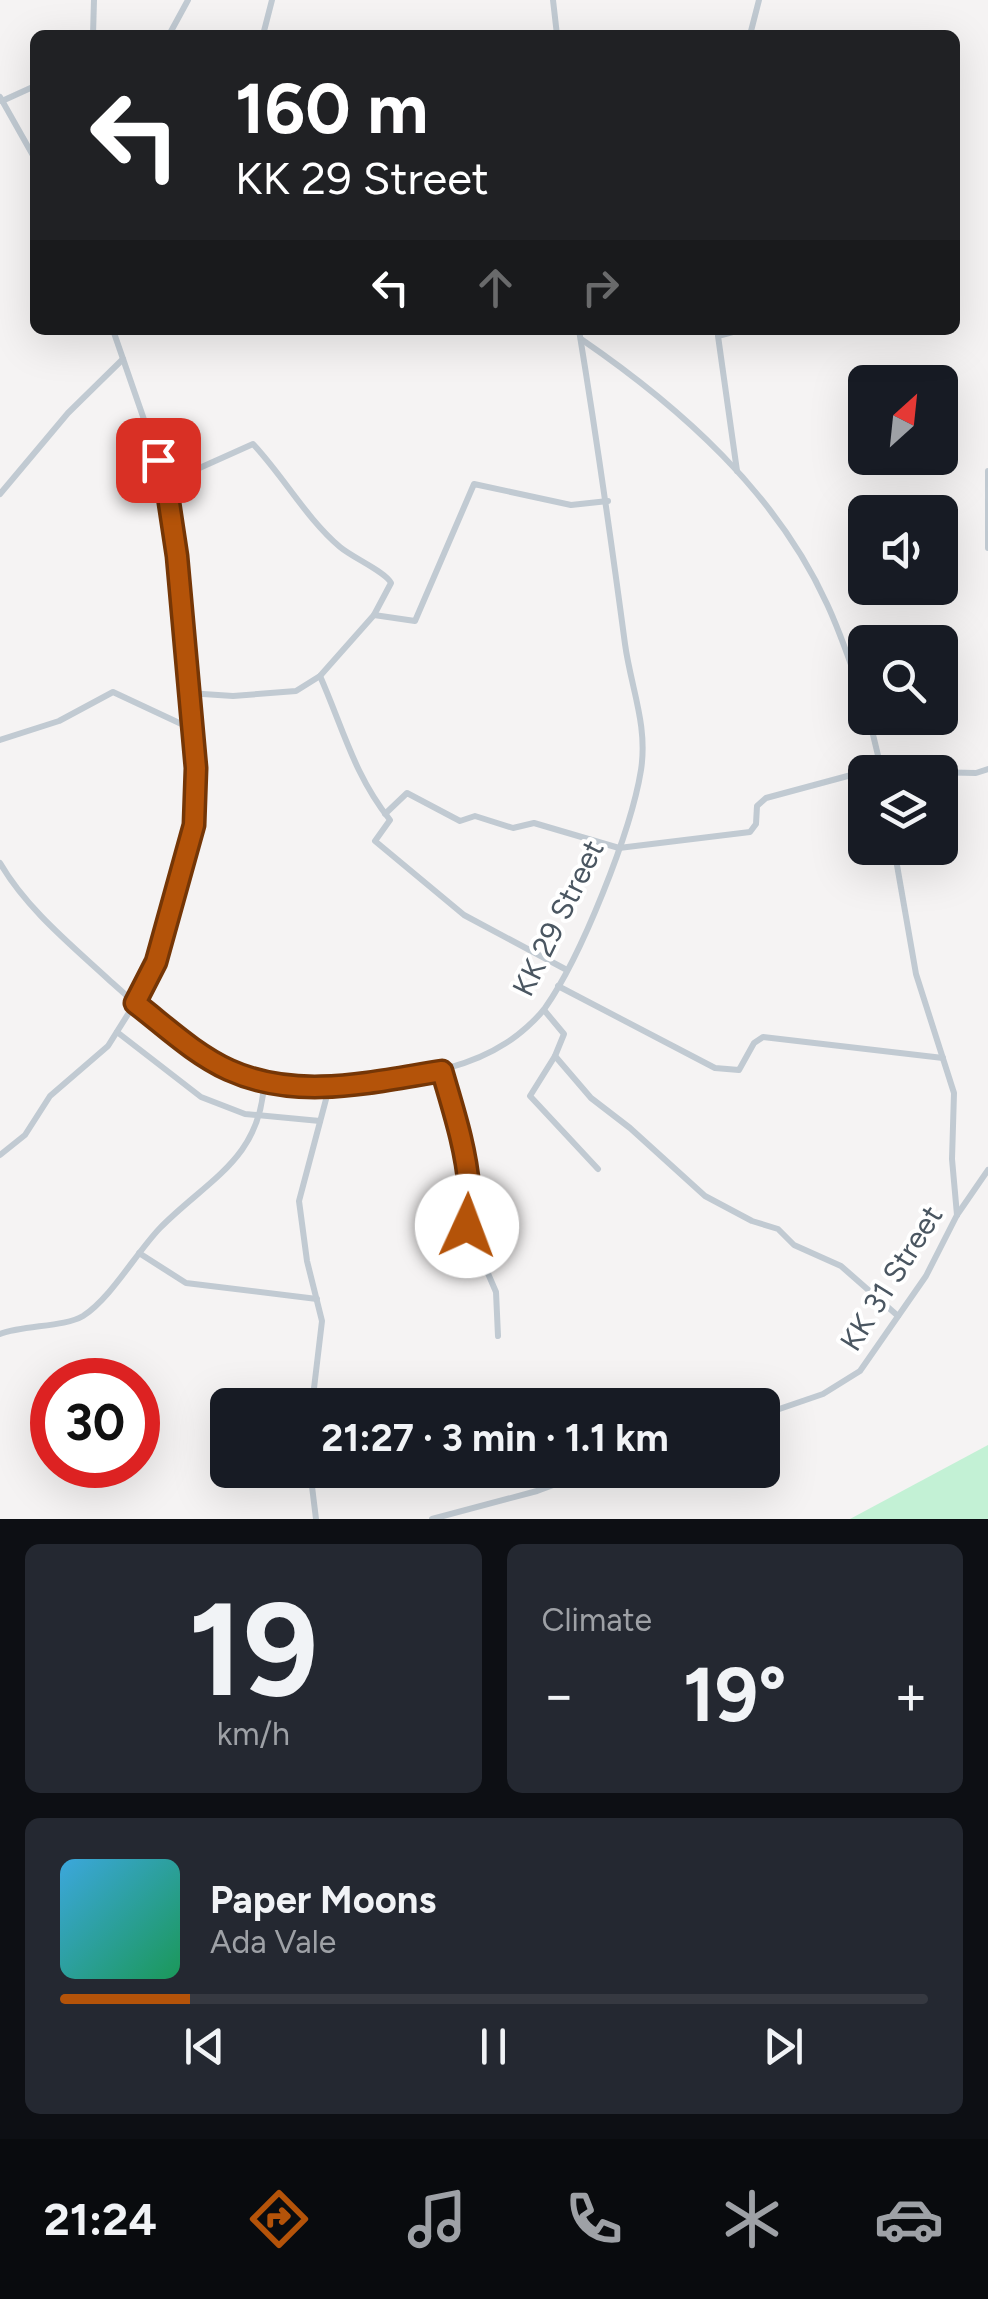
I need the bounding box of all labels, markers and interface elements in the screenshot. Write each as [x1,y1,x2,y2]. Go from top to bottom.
text: 160 m [235,66,428,151]
icon: left [70,70,200,200]
text: KK 29 Street [235,151,489,205]
icon: left [363,260,418,315]
icon: ahead [468,260,523,315]
icon: right [573,260,628,315]
north arrow [848,365,958,475]
map controls [848,365,958,865]
pin [116,418,201,503]
icon: arrive [131,433,186,488]
button: sound [848,495,958,605]
button: search [848,625,958,735]
button: layers [848,755,958,865]
street label: KK 29 Street [504,834,612,1002]
position arrow [415,1174,519,1278]
street label: KK 31 Street [832,1199,950,1357]
speed limit sign: 30 [30,1358,160,1488]
text: 21:27 · 3 min · 1.1 km [321,1415,669,1461]
text: 19 [188,1572,318,1728]
text: Climate [542,1601,652,1639]
text: 19° [683,1650,787,1740]
text: − [542,1662,576,1728]
text: + [894,1662,928,1728]
text: km/h [217,1715,290,1753]
text: Paper Moons [210,1877,436,1923]
text: Ada Vale [210,1923,336,1961]
icon: previous [177,2019,232,2074]
icon: pause [466,2019,521,2074]
icon: next [756,2019,811,2074]
icon: directions [244,2184,314,2254]
icon: music [402,2184,472,2254]
icon: phone [559,2184,629,2254]
icon: climate [717,2184,787,2254]
icon: car [874,2184,944,2254]
text: 21:24 [44,2192,157,2246]

